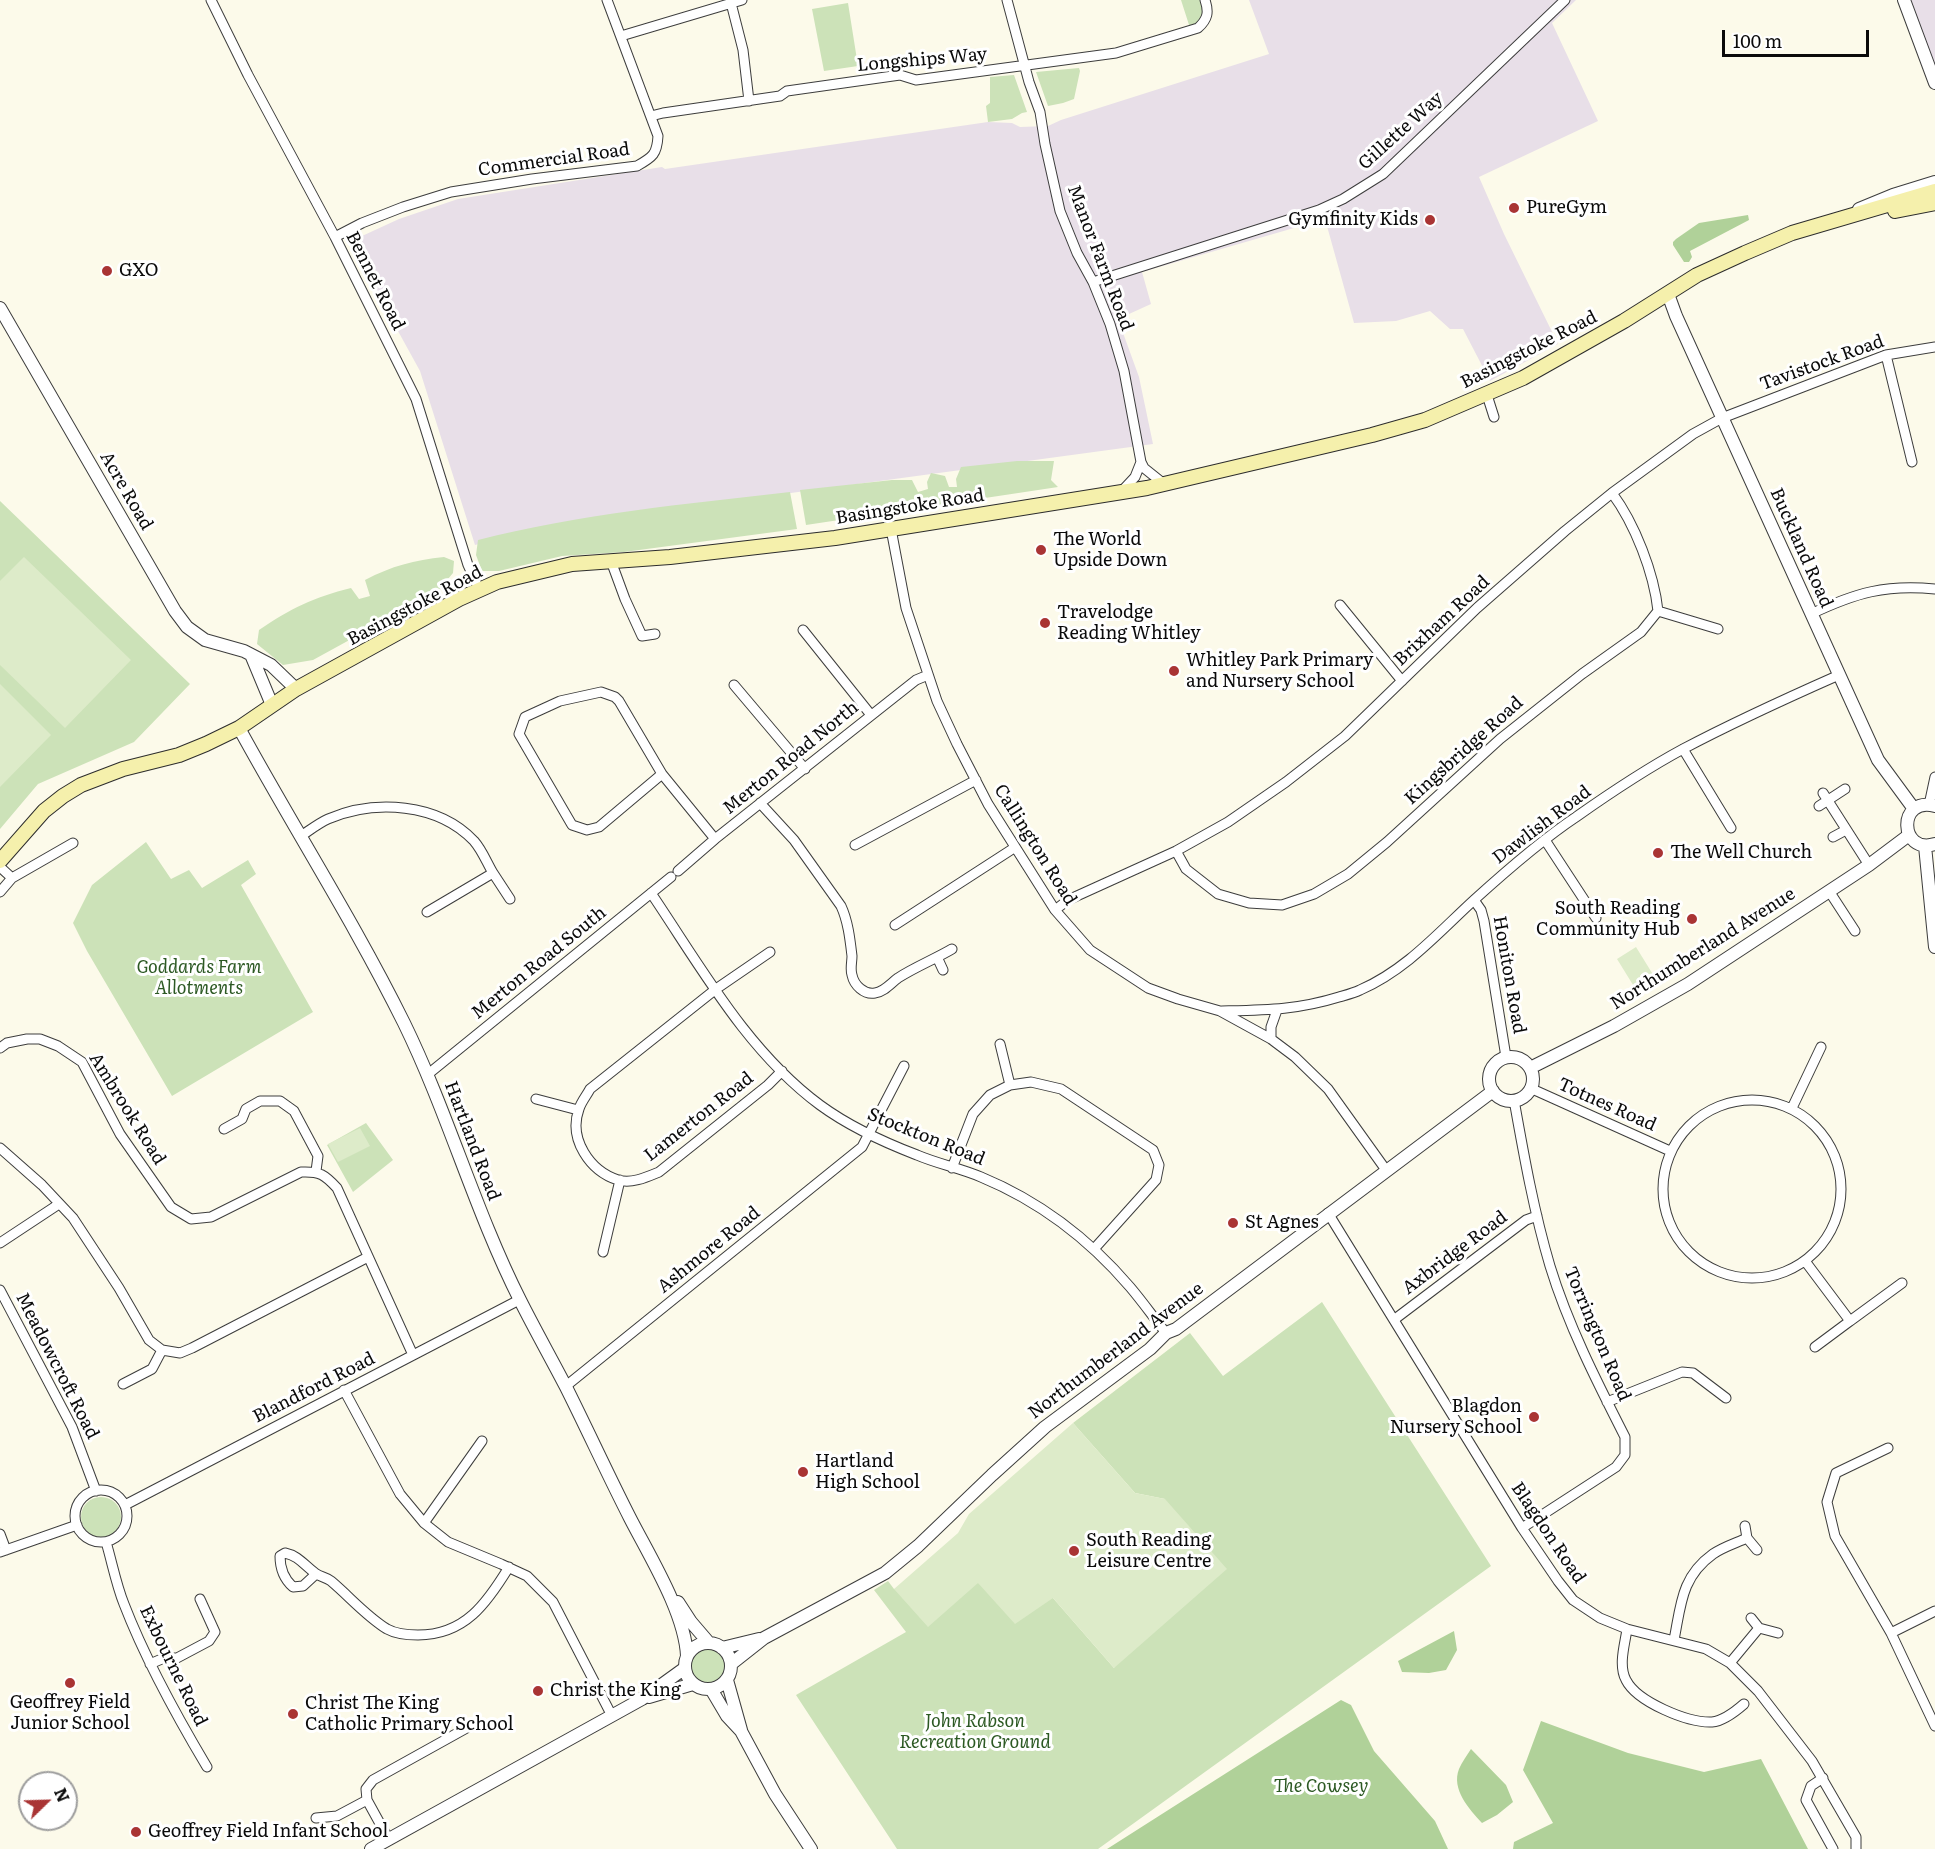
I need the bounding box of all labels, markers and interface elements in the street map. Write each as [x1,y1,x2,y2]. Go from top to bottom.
scale bar [1725,18,1872,56]
text: 100 m [1733,27,1782,54]
street label: Longships Way [856,44,988,76]
street label: Gillette Way [1354,87,1448,175]
street label: Commercial Road [477,139,631,181]
street label: Manor Farm Road [1062,182,1138,334]
place label: PureGym [1526,197,1607,219]
marker: PureGym [1507,201,1521,215]
place label: Gymfinity Kids [1288,209,1418,231]
marker: Gymfinity Kids [1423,213,1437,227]
street label: Bennet Road [341,228,409,334]
place label: GXO [119,260,158,282]
marker: GXO [100,264,114,278]
street label: Basingstoke Road [1457,306,1601,394]
street label: Tavistock Road [1757,331,1887,395]
street label: Acre Road [95,448,157,534]
street label: Basingstoke Road [834,485,986,529]
street label: Buckland Road [1765,485,1837,611]
place label: The World Upside Down [1053,529,1167,572]
marker: The World Upside Down [1034,543,1048,557]
street label: Basingstoke Road [344,561,486,651]
street label: Brixham Road [1390,571,1494,671]
place label: Travelodge Reading Whitley [1057,602,1201,644]
marker: Travelodge Reading Whitley [1038,616,1052,630]
place label: Whitley Park Primary and Nursery School [1186,650,1373,692]
marker: Whitley Park Primary and Nursery School [1167,664,1181,678]
street label: Kingsbridge Road [1400,692,1528,810]
street label: Merton Road North [719,697,863,819]
street label: Callington Road [989,780,1081,910]
street label: Dawlish Road [1489,781,1595,869]
place label: The Well Church [1670,842,1812,864]
marker: The Well Church [1651,846,1665,860]
street label: Northumberland Avenue [1607,883,1799,1015]
place label: South Reading Community Hub [1536,898,1680,940]
street label: Merton Road South [467,902,611,1024]
marker: South Reading Community Hub [1685,912,1699,926]
street label: Honiton Road [1488,914,1530,1036]
park label: Goddards Farm Allotments [137,957,261,1000]
street label: Ambrook Road [84,1049,170,1169]
street label: Lamerton Road [640,1068,758,1166]
street label: Totnes Road [1554,1074,1660,1136]
street label: Hartland Road [439,1078,505,1204]
street label: Stockton Road [864,1104,988,1170]
street label: Ashmore Road [653,1202,765,1298]
street label: Axbridge Road [1398,1207,1512,1299]
place label: St Agnes [1245,1212,1319,1234]
marker: St Agnes [1226,1216,1240,1230]
street label: Torrington Road [1559,1263,1635,1405]
street label: Northumberland Avenue [1024,1278,1208,1424]
street label: Meadowcroft Road [11,1289,103,1443]
street label: Blandford Road [249,1348,379,1428]
place label: Blagdon Nursery School [1390,1396,1522,1438]
marker: Blagdon Nursery School [1527,1410,1541,1424]
place label: Hartland High School [815,1451,920,1494]
marker: Hartland High School [796,1465,810,1479]
street label: Blagdon Road [1506,1478,1590,1588]
place label: South Reading Leisure Centre [1086,1530,1211,1572]
marker: South Reading Leisure Centre [1067,1544,1081,1558]
street label: Exbourne Road [135,1602,211,1730]
marker: Geoffrey Field Junior School [63,1676,77,1690]
place label: Christ the King [550,1680,681,1702]
marker: Christ the King [531,1684,545,1698]
place label: Geoffrey Field Junior School [10,1692,130,1734]
place label: Christ The King Catholic Primary School [305,1693,514,1736]
marker: Christ The King Catholic Primary School [286,1707,300,1721]
park label: John Rabson Recreation Ground [899,1711,1051,1754]
north arrow [18,1771,78,1831]
park label: The Cowsey [1274,1776,1368,1798]
text: N [49,1784,76,1806]
place label: Geoffrey Field Infant School [148,1821,388,1843]
marker: Geoffrey Field Infant School [129,1825,143,1839]

